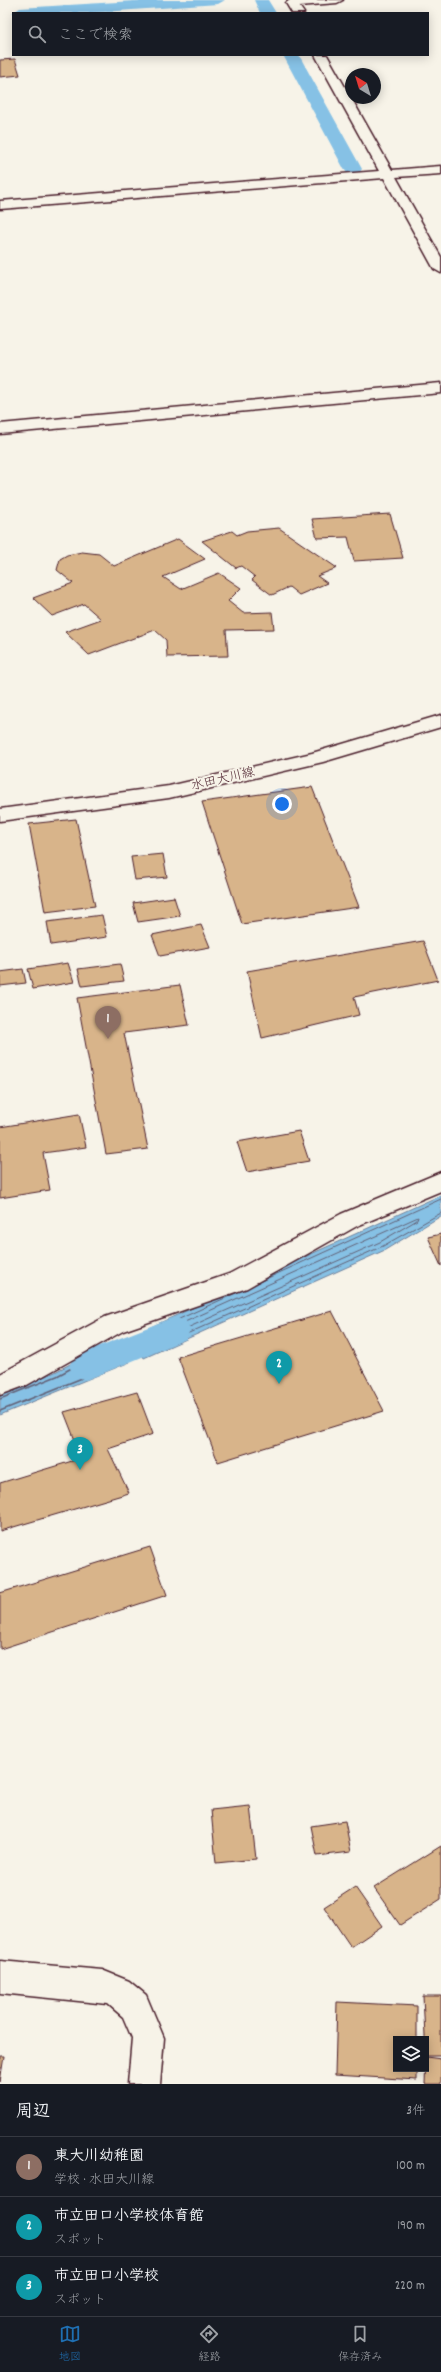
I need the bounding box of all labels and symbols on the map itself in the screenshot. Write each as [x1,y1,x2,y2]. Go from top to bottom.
north arrow [345,68,381,104]
street label: 水田大川線 [189,763,258,797]
your location [272,794,292,814]
pin: 1 [95,1006,121,1039]
pin: 2 [266,1351,292,1384]
pin: 3 [67,1437,93,1470]

